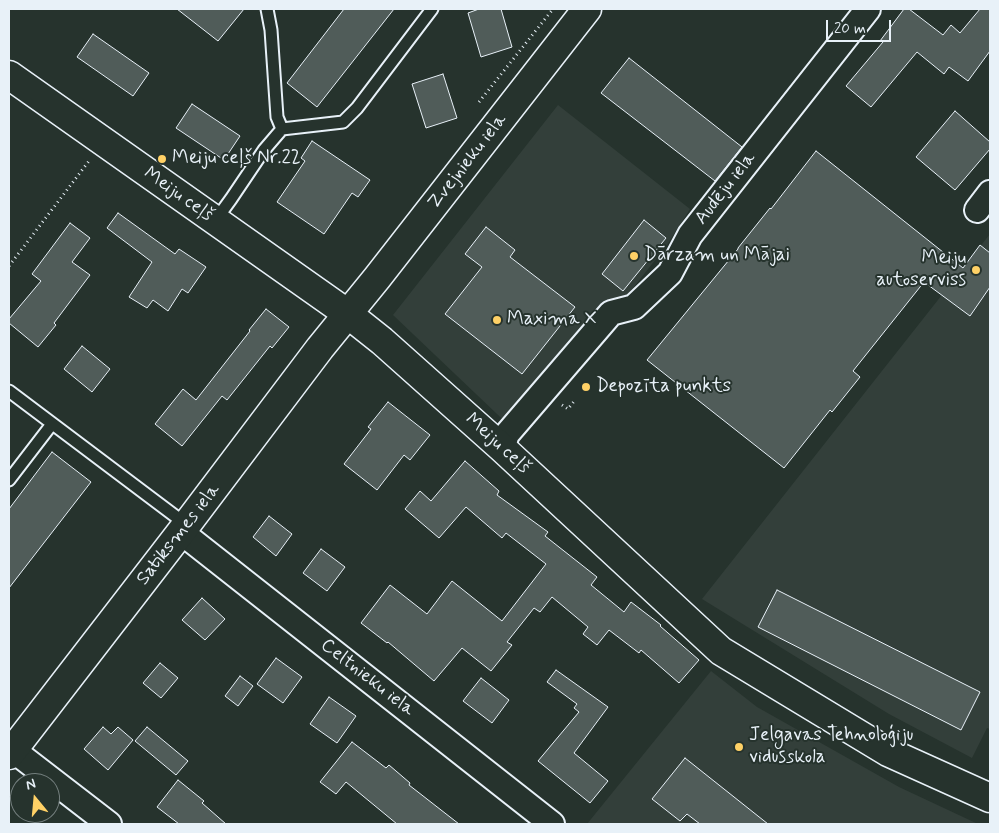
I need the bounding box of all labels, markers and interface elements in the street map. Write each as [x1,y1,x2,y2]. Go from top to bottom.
scale bar [829,10,894,42]
text: 20 m [834,19,866,39]
street label: Zvejnieku iela [424,110,512,214]
place label: Meiju ceļš Nr.22 [172,148,301,170]
street label: Audēju iela [691,148,761,230]
marker: Meiju ceļš Nr.22 [156,153,168,165]
street label: Meiju ceļš [139,163,217,227]
place label: Dārzam un Mājai [644,245,790,267]
place label: Meiju autoserviss [876,248,966,292]
marker: Dārzam un Mājai [628,250,640,262]
marker: Meiju autoserviss [970,264,982,276]
place label: Maxima X [507,309,597,331]
marker: Maxima X [491,314,503,326]
place label: Depozīta punkts [596,376,731,398]
marker: Depozīta punkts [580,381,592,393]
street label: Meiju ceļš [460,409,534,479]
street label: Satiksmes iela [132,480,226,590]
street label: Celtnieku iela [316,634,418,722]
place label: Jelgavas Tehnoloģiju vidusskola [749,725,913,769]
marker: Jelgavas Tehnoloģiju vidusskola [733,741,745,753]
north arrow [10,773,60,823]
text: N [24,775,38,795]

